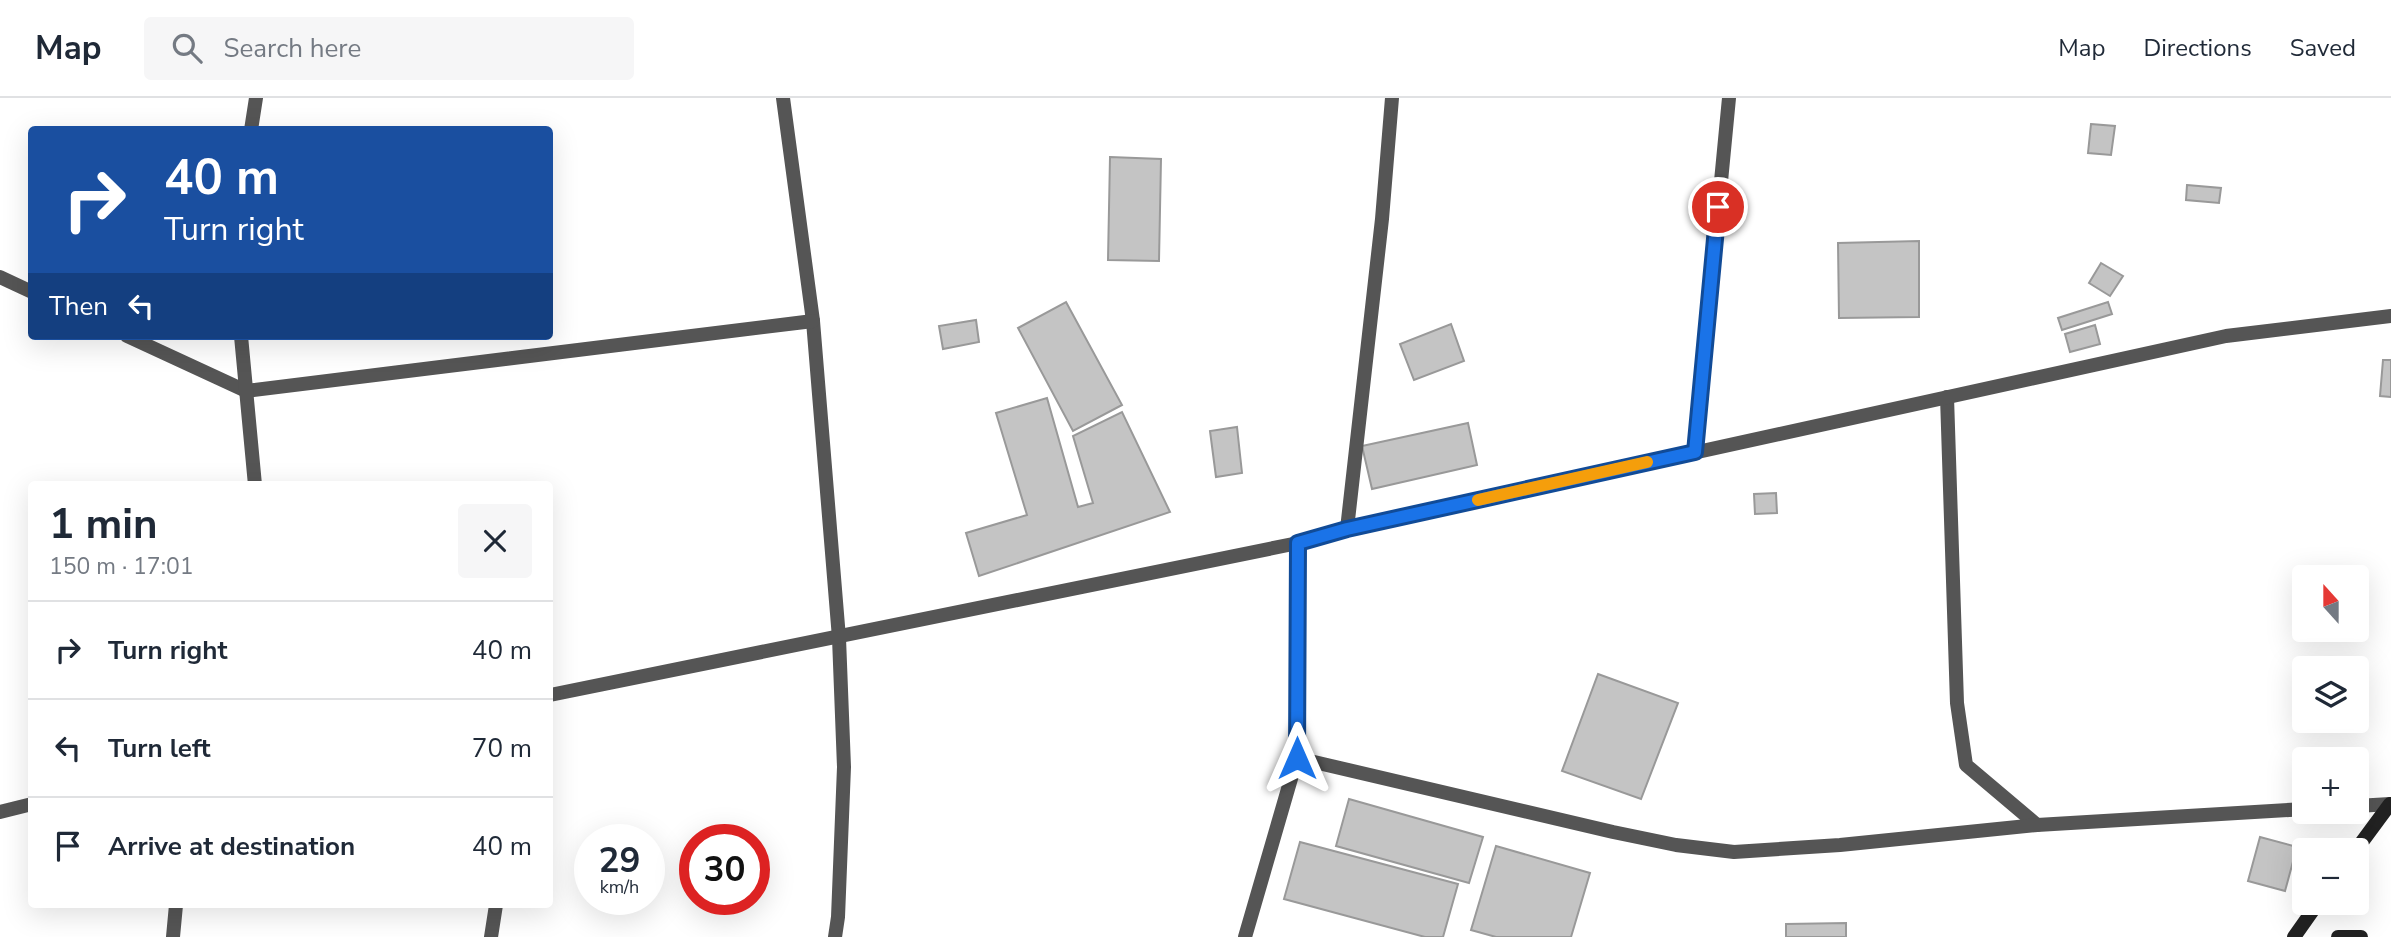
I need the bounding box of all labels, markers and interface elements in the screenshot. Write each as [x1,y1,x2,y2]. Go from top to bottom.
search box [144,17,634,80]
text: Map [35,26,102,71]
icon: search [168,29,206,67]
text: Search here [224,31,361,66]
text: Map [2058,32,2105,64]
text: Directions [2143,32,2252,64]
text: Saved [2290,32,2356,64]
text: 40 m [164,144,279,211]
icon: right [49,154,140,245]
pin [1688,177,1748,237]
icon: arrive [1699,188,1737,226]
text: Turn right [164,208,304,251]
icon: left [122,287,160,325]
text: Then [49,289,108,324]
text: 1 min [49,496,158,553]
button: close [458,504,532,578]
text: 150 m · 17:01 [49,551,194,582]
north arrow [2292,565,2370,642]
map controls [2292,565,2369,915]
icon: right [49,631,87,669]
text: Turn right [108,633,227,668]
text: 40 m [472,633,532,668]
button: layers [2292,656,2369,733]
position arrow [1260,721,1334,795]
icon: left [49,729,87,767]
text: Turn left [108,731,211,766]
text: 70 m [472,731,532,766]
button: + [2292,747,2369,824]
speed limit sign: 30 [679,824,770,915]
icon: arrive [49,827,87,865]
text: Arrive at destination [108,829,355,864]
text: 40 m [472,829,532,864]
text: 29 [598,837,641,884]
button: − [2292,838,2369,915]
text: km/h [600,875,639,899]

